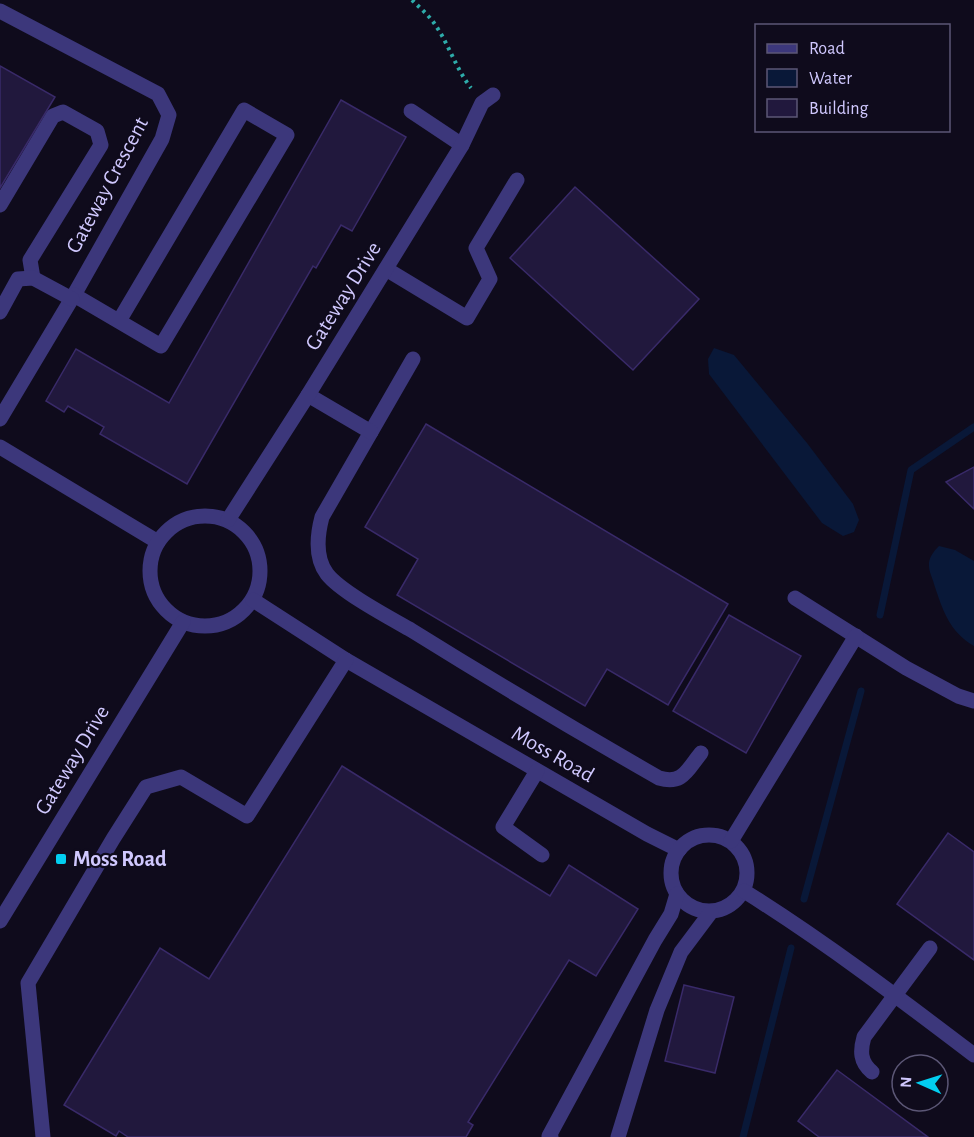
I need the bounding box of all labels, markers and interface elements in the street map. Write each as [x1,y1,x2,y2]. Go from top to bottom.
legend [755,24,950,132]
text: Road [809,40,845,58]
text: Water [809,70,852,88]
text: Building [809,100,869,118]
street label: Gateway Crescent [62,113,152,257]
street label: Gateway Drive [301,238,385,354]
street label: Gateway Drive [31,702,113,818]
street label: Moss Road [508,722,598,786]
place label: Moss Road [73,848,167,870]
marker: Moss Road [54,852,68,866]
north arrow [890,1053,950,1113]
text: N [898,1076,914,1088]

